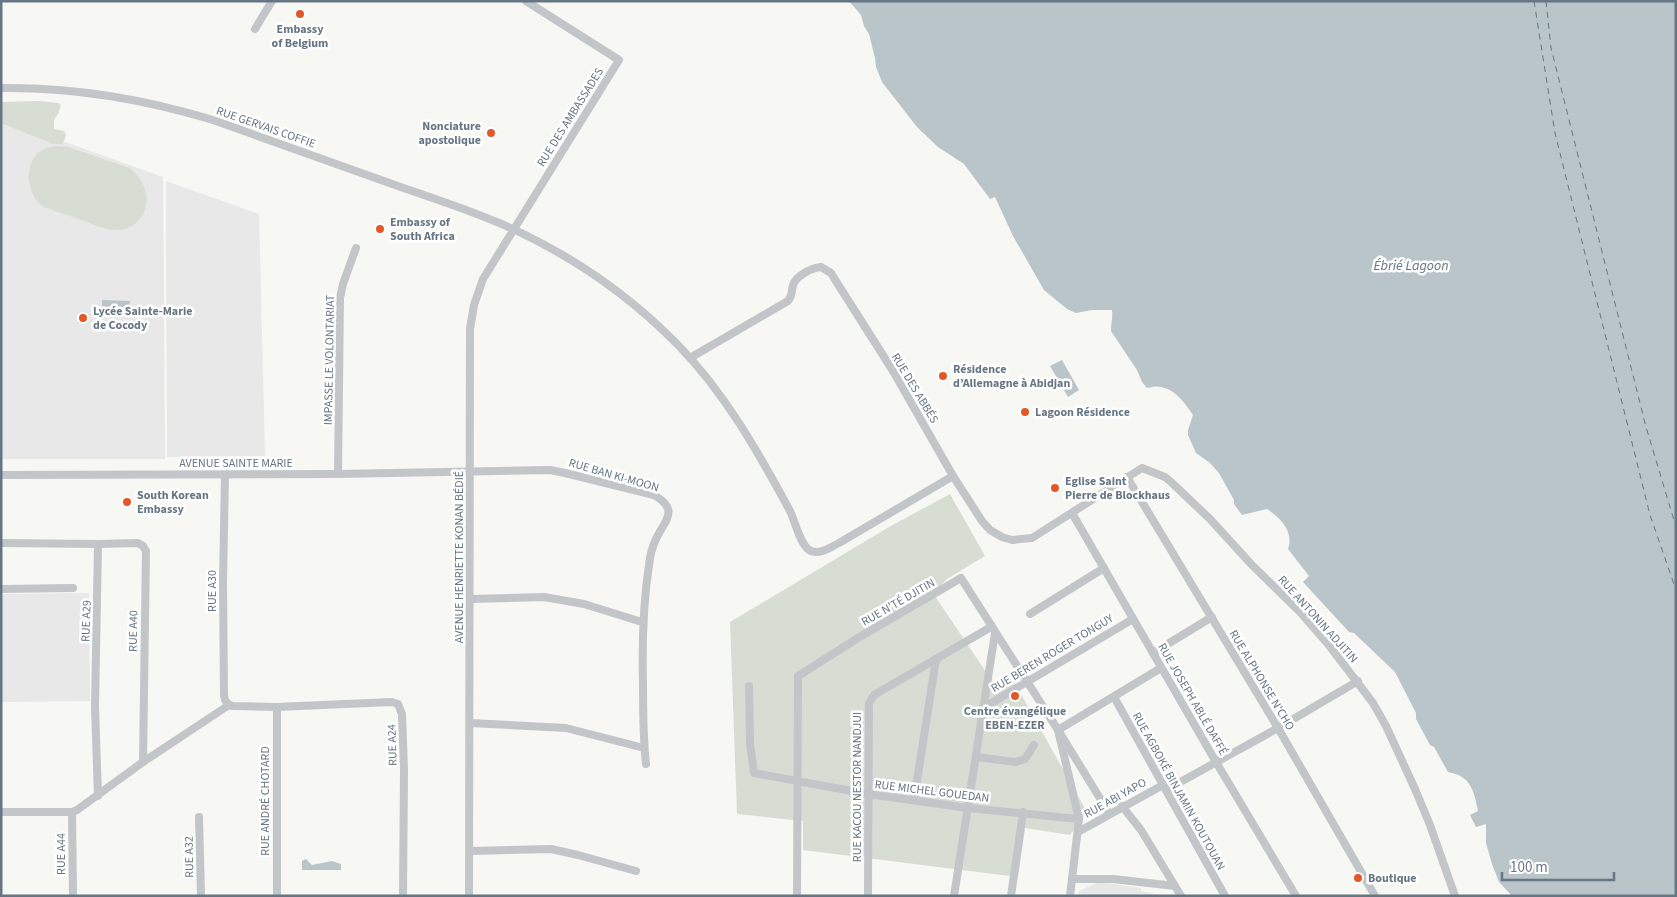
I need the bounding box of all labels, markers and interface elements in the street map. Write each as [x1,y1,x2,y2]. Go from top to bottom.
marker: Embassy of Belgium [294,8,306,20]
place label: Embassy of Belgium [272,21,328,52]
street label: RUE DES AMBASSADES [533,64,608,170]
street label: RUE GERVAIS COFFIE [214,102,318,152]
place label: Nonciature apostolique [418,118,481,149]
marker: Nonciature apostolique [485,127,497,139]
place label: Embassy of South Africa [390,214,455,245]
marker: Embassy of South Africa [374,223,386,235]
water label: Ébrié Lagoon [1373,256,1449,276]
street label: IMPASSE LE VOLONTARIAT [320,294,339,425]
place label: Lycée Sainte-Marie de Cocody [93,303,193,334]
marker: Lycée Sainte-Marie de Cocody [77,312,89,324]
street label: RUE DES ABBÉS [887,350,942,427]
place label: Résidence d’Allemagne à Abidjan [953,361,1070,392]
marker: Résidence d’Allemagne à Abidjan [937,370,949,382]
place label: Lagoon Résidence [1035,404,1130,421]
marker: Lagoon Résidence [1019,406,1031,418]
street label: RUE BAN KI-MOON [567,454,661,497]
street label: AVENUE SAINTE MARIE [179,455,293,472]
street label: AVENUE HENRIETTE KONAN BÉDIÉ [451,471,468,643]
place label: Eglise Saint Pierre de Blockhaus [1065,473,1170,504]
marker: Eglise Saint Pierre de Blockhaus [1049,482,1061,494]
place label: South Korean Embassy [137,487,209,518]
marker: South Korean Embassy [121,496,133,508]
street label: RUE A30 [204,570,221,612]
street label: RUE ANTONIN ADJITIN [1274,572,1362,667]
street label: RUE N'TÉ DJITIN [858,574,938,630]
street label: RUE A29 [77,600,96,642]
street label: RUE A40 [125,610,142,652]
street label: RUE BEREN ROGER TONGUY [988,610,1117,697]
street label: RUE ALPHONSE N'CHO [1225,627,1298,734]
street label: RUE JOSEPH ABLÉ DAFFÉ [1153,640,1232,758]
marker: Centre évangélique EBEN-EZER [1009,690,1021,702]
place label: Centre évangélique EBEN-EZER [964,703,1066,734]
street label: RUE AGBOKÉ BINJAMIN KOUTOUAN [1128,709,1229,873]
street label: RUE KACOU NESTOR NANDJUI [849,712,866,862]
street label: RUE A24 [383,724,402,766]
street label: RUE ANDRÉ CHOTARD [257,746,274,856]
street label: RUE ABI YAPO [1081,774,1150,823]
street label: RUE MICHEL GOUEDAN [874,776,990,807]
street label: RUE A44 [53,833,70,875]
street label: RUE A32 [181,836,198,878]
scale bar [1502,850,1614,882]
text: 100 m [1510,857,1548,878]
place label: Boutique [1368,870,1417,887]
marker: Boutique [1352,872,1364,884]

